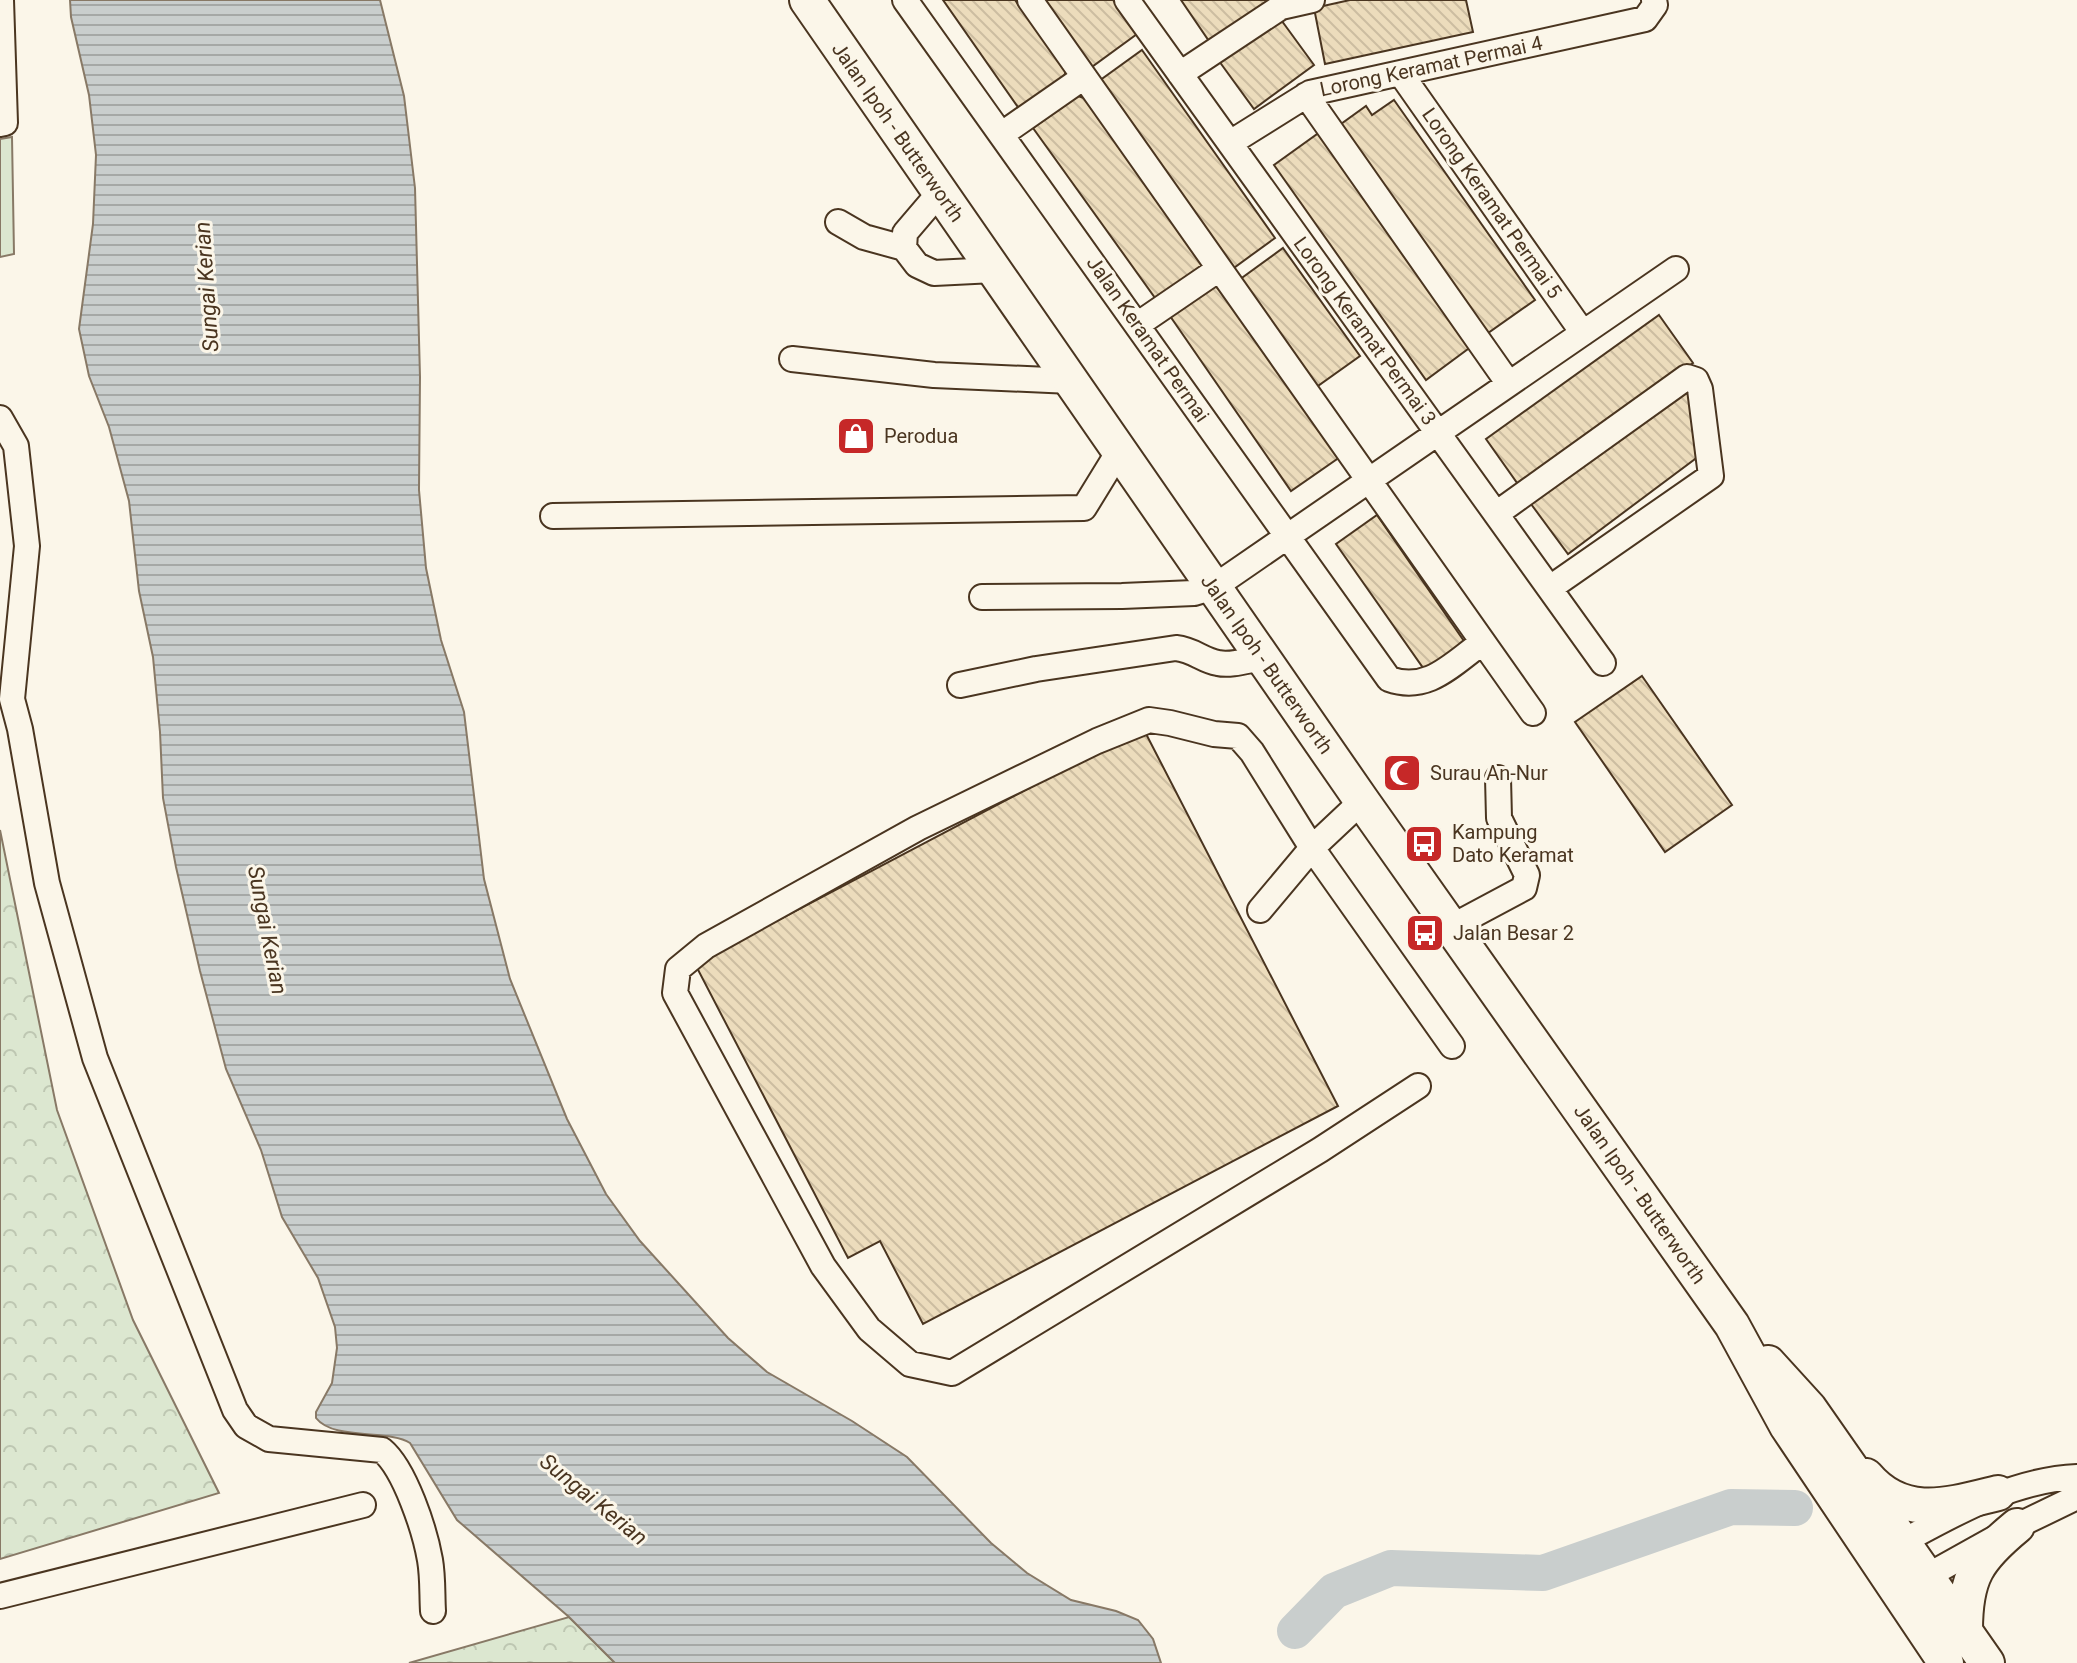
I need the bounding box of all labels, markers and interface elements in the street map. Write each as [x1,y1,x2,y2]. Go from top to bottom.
street label: Lorong Keramat Permai 4 [1318,31,1544,101]
street label: Jalan Ipoh - Butterworth [827,38,969,226]
street label: Lorong Keramat Permai 5 [1417,103,1567,303]
water label: Sungai Kerian [189,221,224,353]
street label: Lorong Keramat Permai 3 [1289,232,1441,430]
street label: Jalan Keramat Permai [1082,251,1214,427]
shop icon: Perodua [835,415,877,457]
place label: Perodua [884,424,958,448]
street label: Jalan Ipoh - Butterworth [1196,570,1338,758]
mosque icon: Surau An-Nur [1381,752,1423,794]
place label: Surau An-Nur [1430,761,1548,785]
place label: Kampung Dato Keramat [1452,820,1574,867]
bus stop icon: Kampung Dato Keramat [1403,823,1445,865]
water label: Sungai Kerian [243,864,292,997]
bus stop icon: Jalan Besar 2 [1404,912,1446,954]
place label: Jalan Besar 2 [1453,921,1574,945]
street label: Jalan Ipoh - Butterworth [1569,1100,1711,1288]
water label: Sungai Kerian [535,1449,652,1550]

